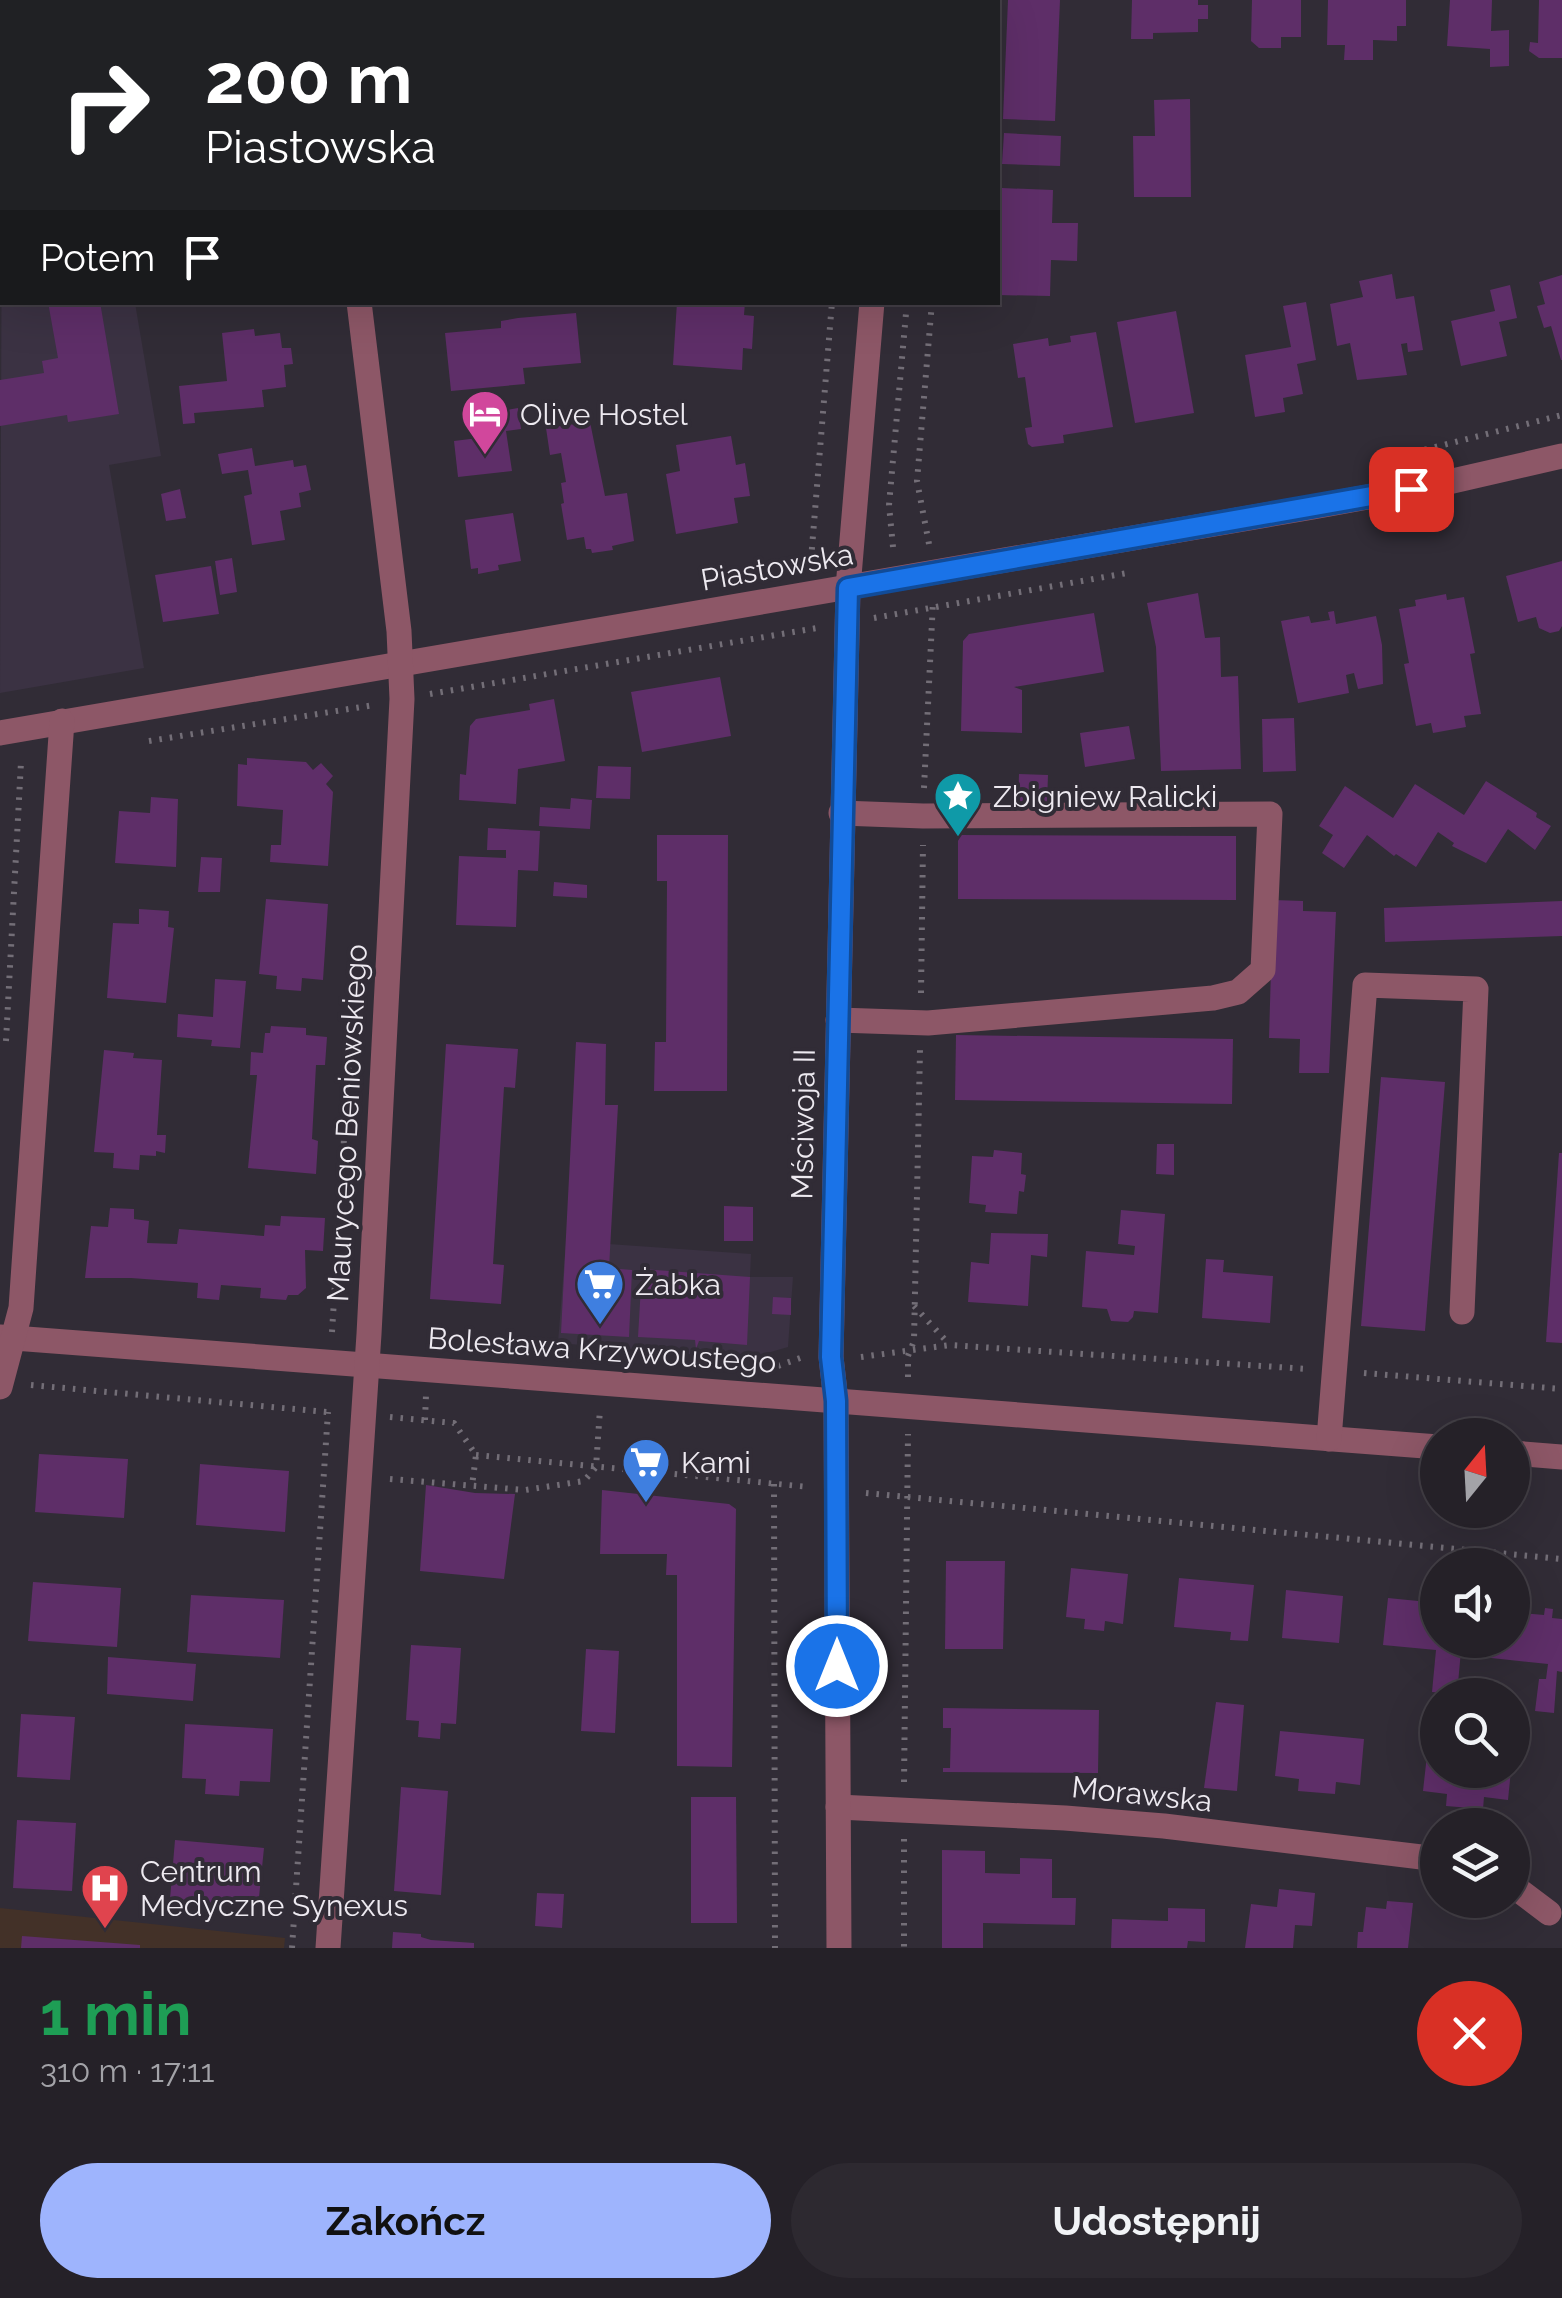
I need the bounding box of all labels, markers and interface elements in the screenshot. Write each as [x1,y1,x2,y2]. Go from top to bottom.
text: 200 m [205,37,412,119]
icon: right [40,40,170,170]
text: Piastowska [205,121,436,174]
icon: arrive [175,230,230,285]
text: Potem [40,235,155,280]
hotel icon: Olive Hostel [459,388,511,456]
place label: Olive Hostel [520,397,689,432]
pin [1369,447,1454,532]
icon: arrive [1384,462,1439,517]
street label: Piastowska [698,536,856,598]
place icon: Zbigniew Ralicki [932,770,984,838]
place label: Zbigniew Ralicki [993,779,1217,814]
street label: Maurycego Beniowskiego [320,943,374,1303]
street label: Mściwoja II [784,1048,822,1200]
supermarket icon: Żabka [574,1258,626,1326]
place label: Żabka [635,1267,721,1302]
street label: Bolesława Krzywoustego [427,1320,777,1380]
north arrow [1420,1418,1530,1528]
map controls [1420,1418,1530,1918]
supermarket icon: Kami [620,1436,672,1504]
place label: Kami [681,1445,751,1480]
button: sound [1420,1548,1530,1658]
position arrow [785,1614,889,1718]
button: search [1420,1678,1530,1788]
street label: Morawska [1070,1769,1214,1819]
button: layers [1420,1808,1530,1918]
place label: Centrum Medyczne Synexus [140,1854,408,1923]
hospital icon: Centrum Medyczne Synexus [79,1862,131,1930]
text: 1 min [40,1979,191,2049]
button: close [1417,1981,1522,2086]
text: 310 m · 17:11 [40,2052,214,2089]
button: Zakończ [40,2163,771,2278]
button: Udostępnij [791,2163,1522,2278]

